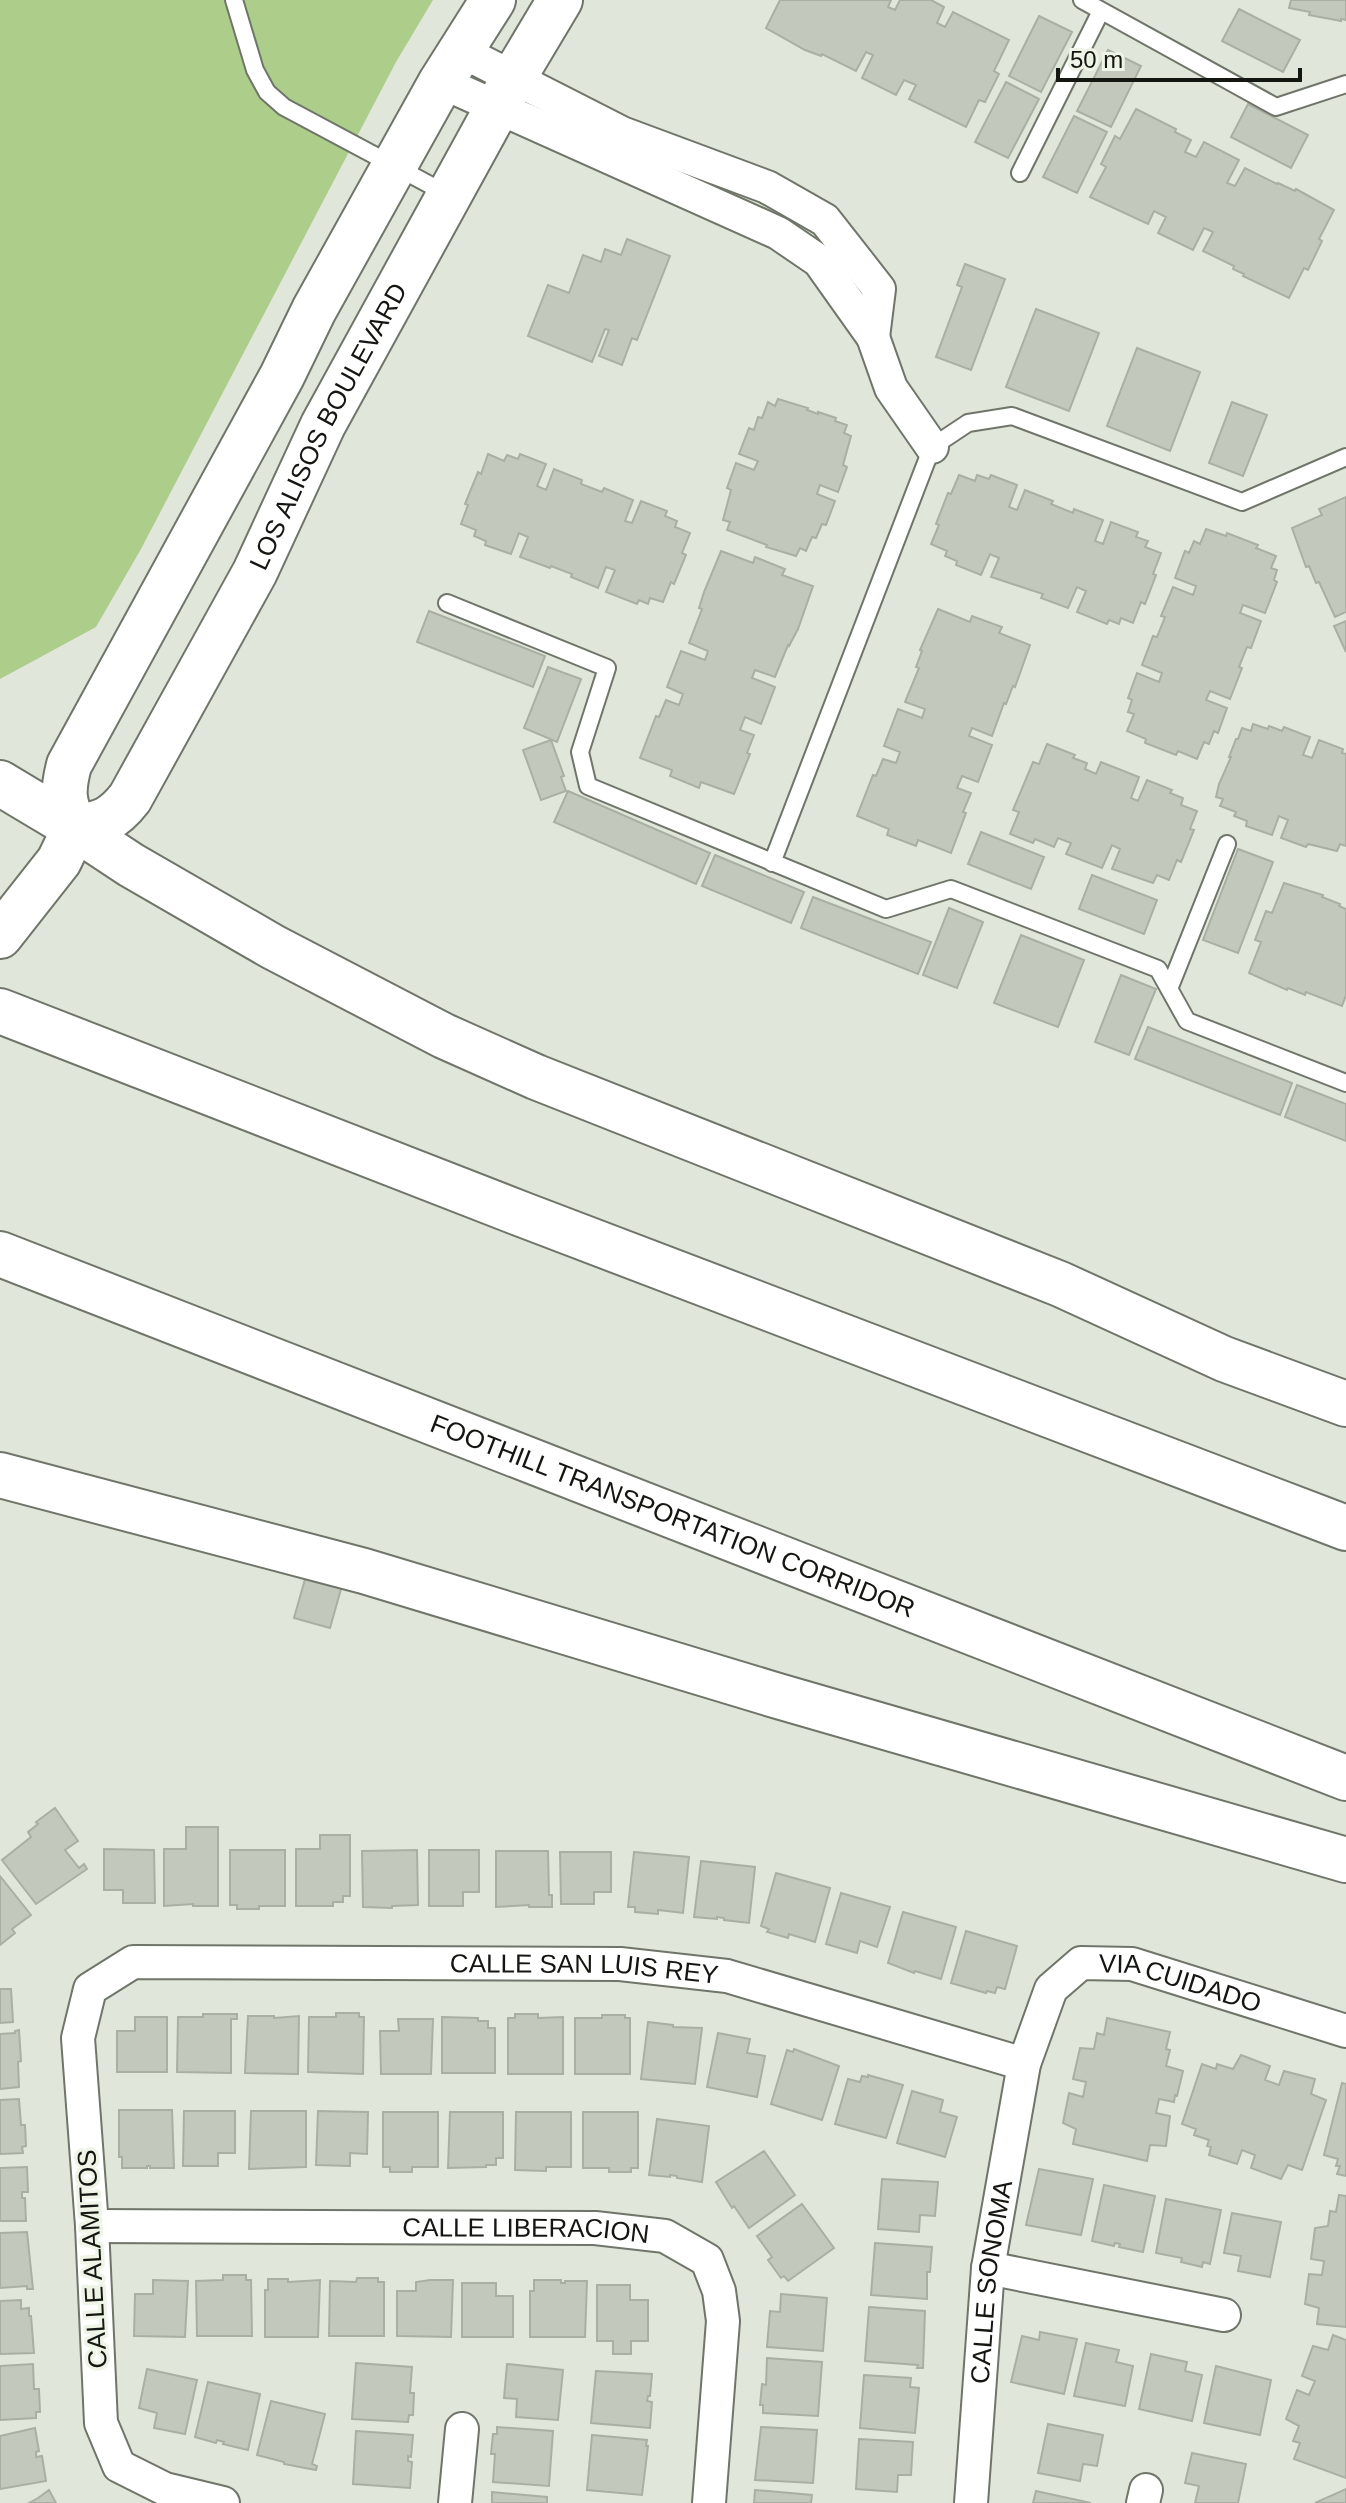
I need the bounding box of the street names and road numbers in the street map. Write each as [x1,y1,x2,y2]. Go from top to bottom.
street label: LOS ALISOS BOULEVARD [243,278,413,574]
street label: FOOTHILL TRANSPORTATION CORRIDOR [426,1408,919,1624]
street label: CALLE SAN LUIS REY [450,1948,720,1990]
street label: VIA CUIDADO [1099,1948,1265,2019]
street label: CALLE ALAMITOS [71,2149,113,2369]
street label: CALLE SONOMA [965,2177,1018,2385]
street label: CALLE LIBERACION [402,2212,651,2249]

